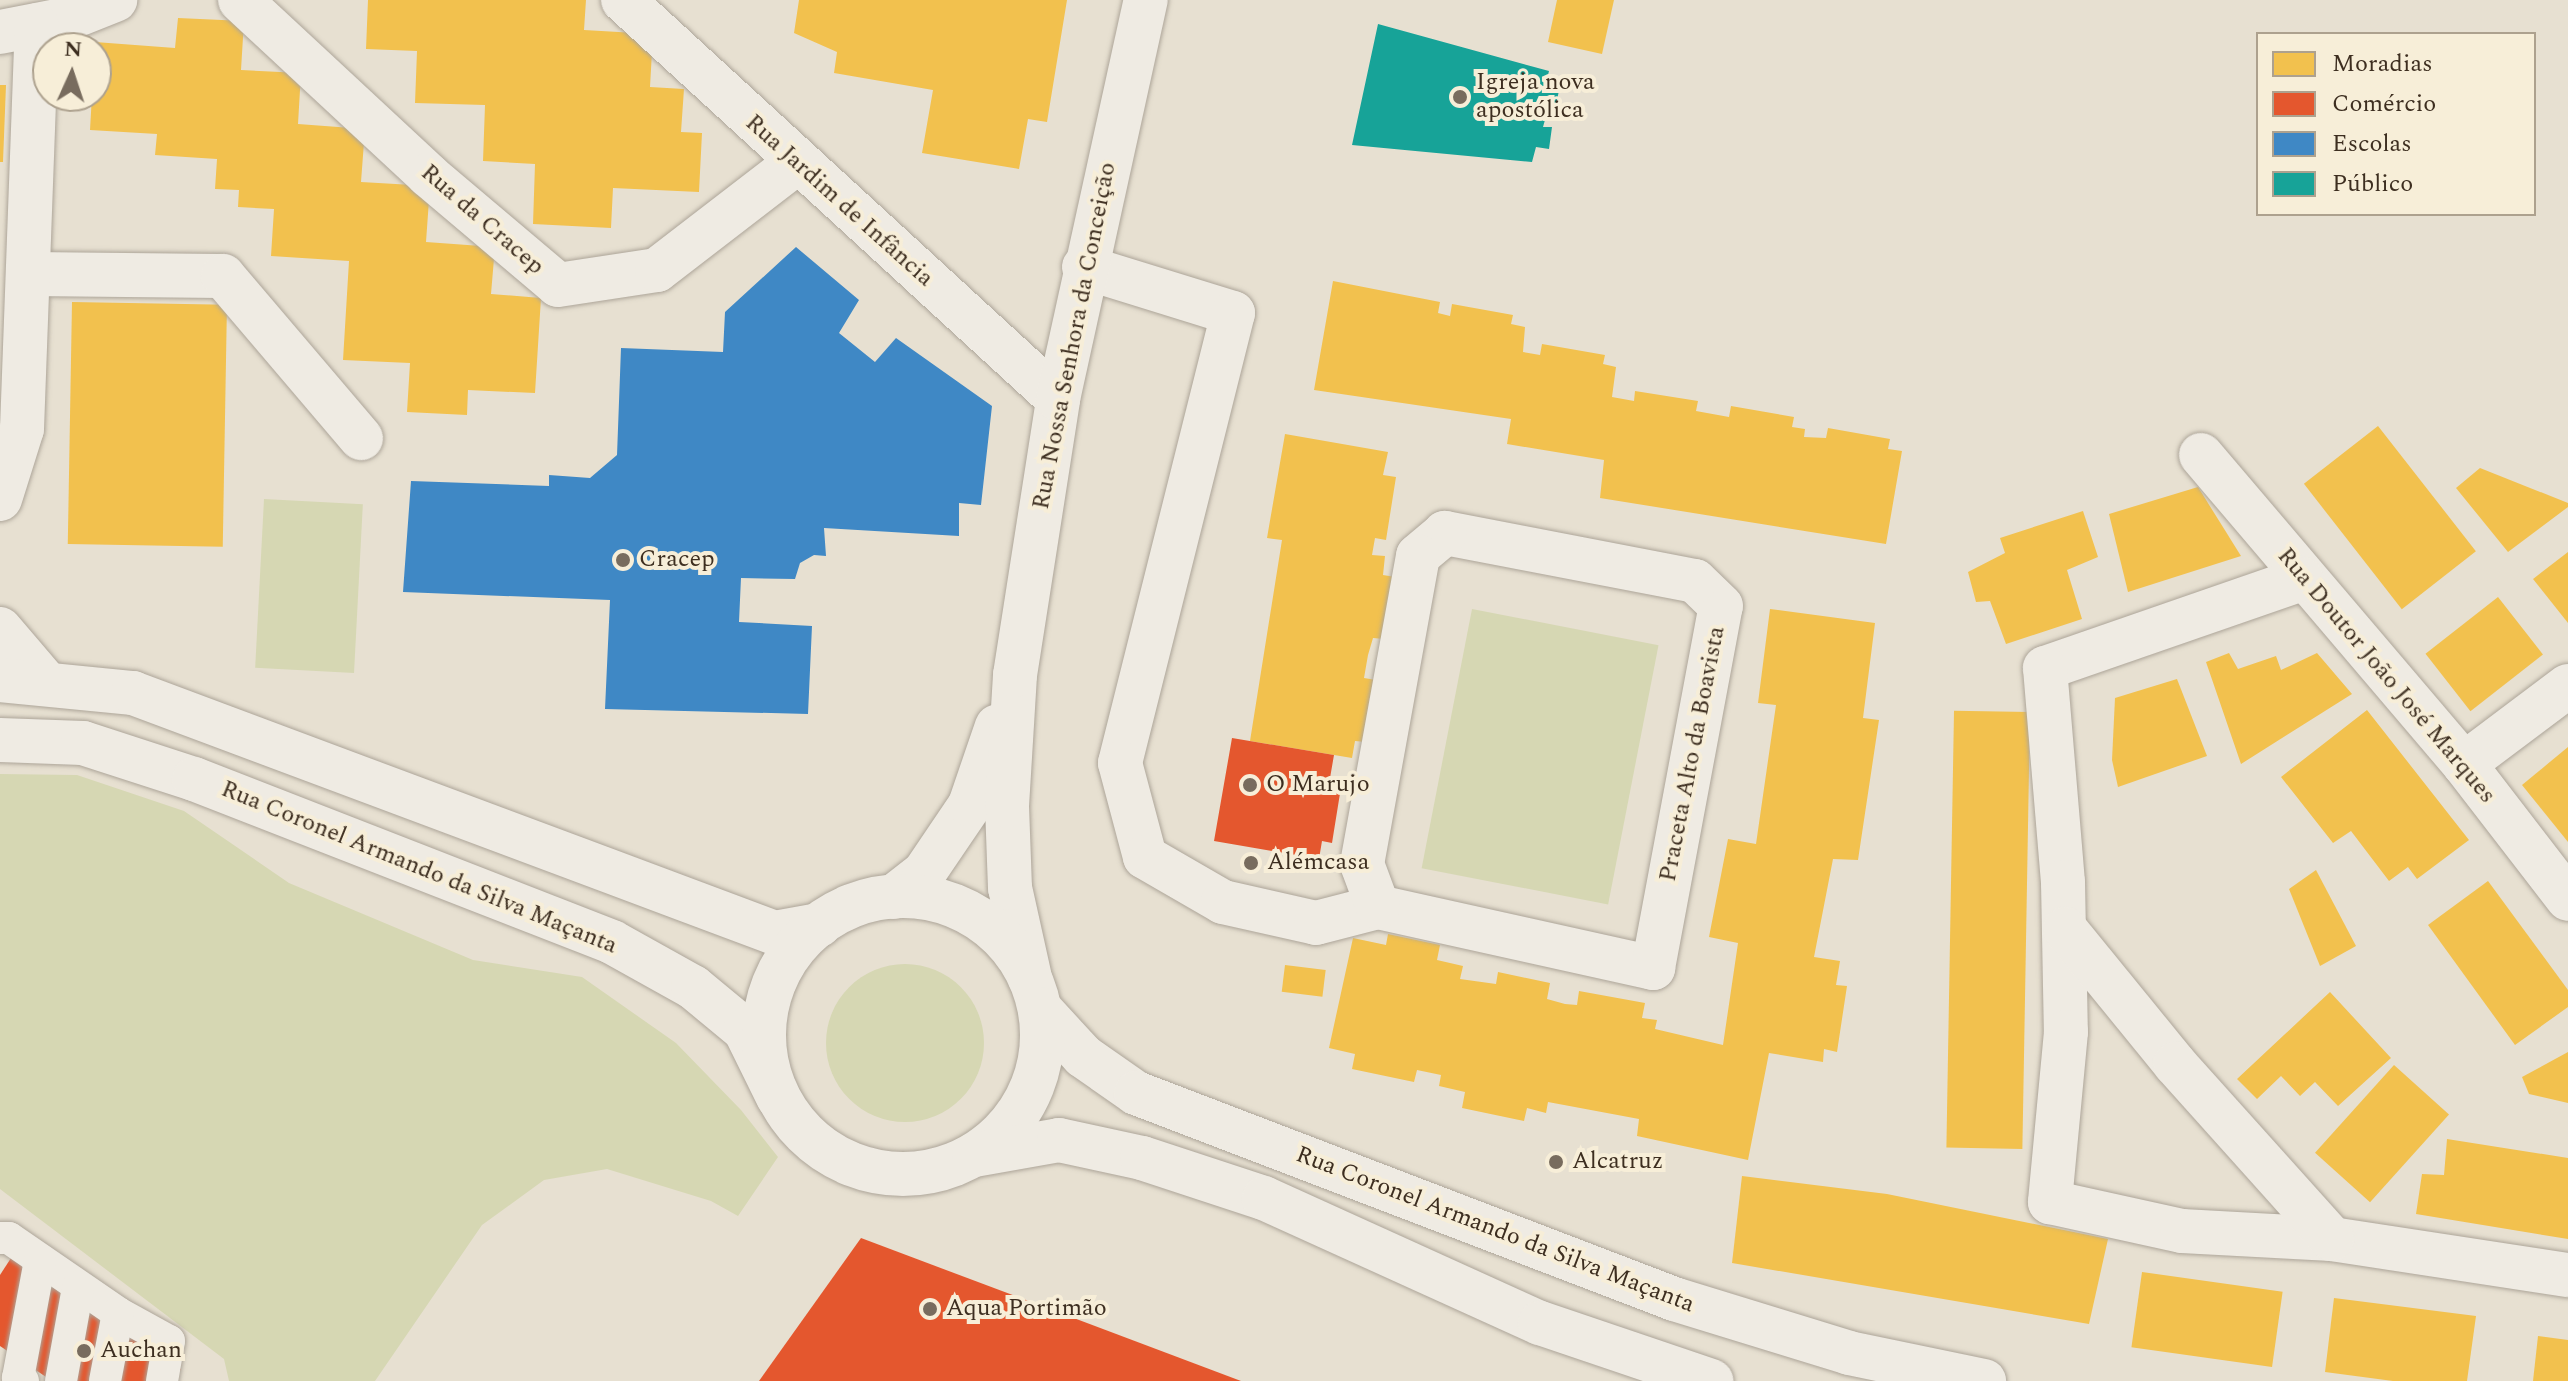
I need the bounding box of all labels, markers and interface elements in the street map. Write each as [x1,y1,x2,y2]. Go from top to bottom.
north arrow [32,32,112,112]
legend [2256,32,2536,216]
text: N [63,33,83,66]
text: Moradias [2332,46,2433,82]
place label: Igreja nova apostólica [1476,69,1595,125]
text: Comércio [2332,86,2436,122]
marker: Igreja nova apostólica [1451,88,1469,106]
street label: Rua Jardim de Infância [739,109,939,293]
text: Escolas [2332,126,2412,162]
street label: Rua da Cracep [414,159,550,281]
street label: Rua Nossa Senhora da Conceição [1027,160,1123,512]
text: Público [2332,166,2413,202]
street label: Rua Doutor João José Marques [2271,542,2501,810]
place label: Cracep [639,546,715,574]
marker: Cracep [614,551,632,569]
street label: Praceta Alto da Boavista [1654,624,1732,884]
place label: O Marujo [1266,771,1370,799]
street label: Rua Coronel Armando da Silva Maçanta [217,775,621,961]
marker: O Marujo [1241,776,1259,794]
place label: Alémcasa [1267,849,1369,877]
marker: Alémcasa [1242,854,1260,872]
street label: Rua Coronel Armando da Silva Maçanta [1292,1140,1698,1320]
place label: Alcatruz [1572,1148,1663,1176]
marker: Alcatruz [1547,1153,1565,1171]
place label: Aqua Portimão [946,1295,1107,1323]
marker: Aqua Portimão [921,1300,939,1318]
place label: Auchan [100,1337,182,1365]
marker: Auchan [75,1342,93,1360]

